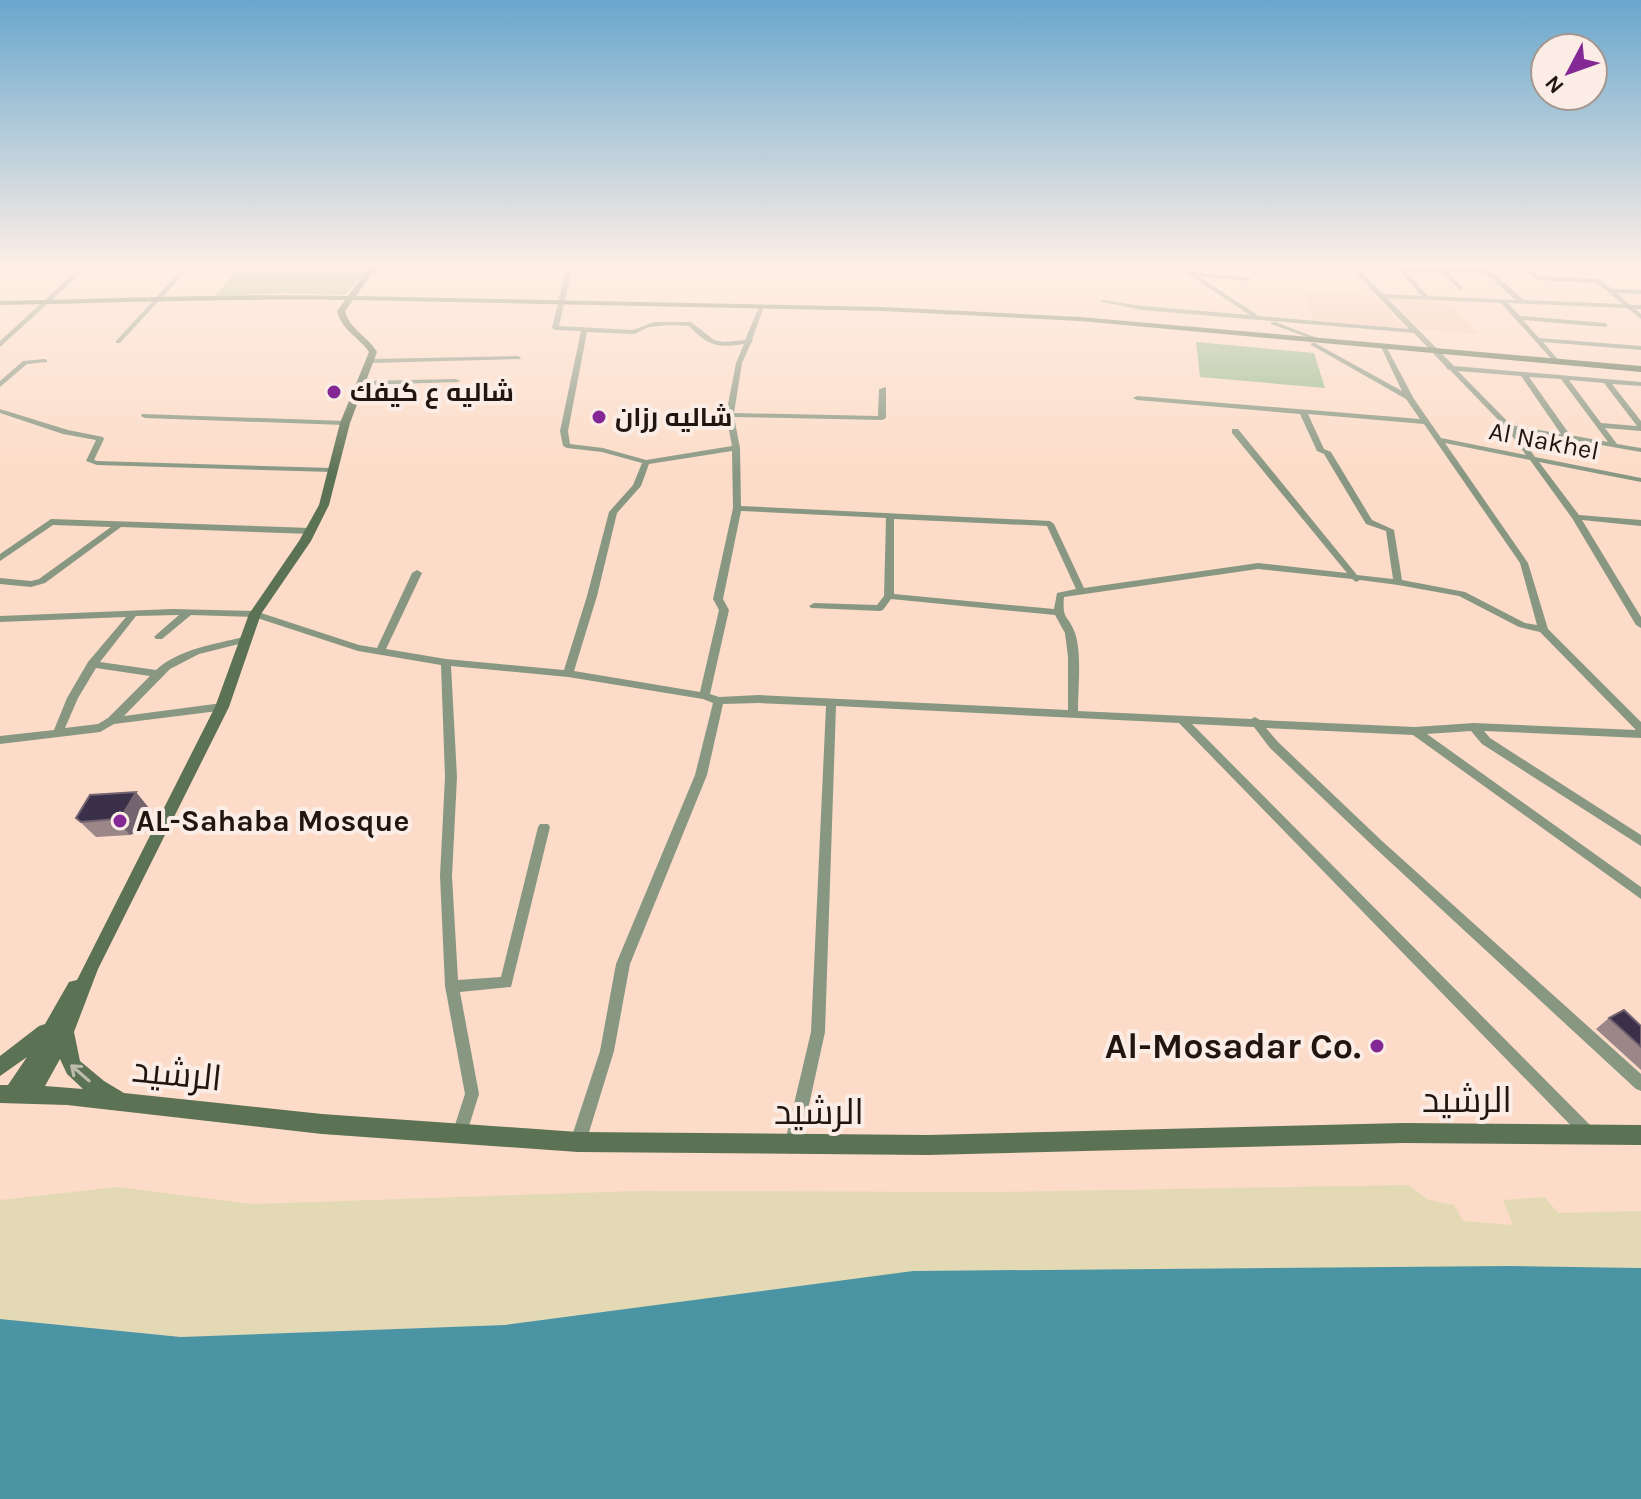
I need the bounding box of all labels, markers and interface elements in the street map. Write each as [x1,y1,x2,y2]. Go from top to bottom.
north arrow [1529,32,1609,112]
text: N [1540,70,1570,99]
place label: شاليه ع كيفك [350,377,514,409]
marker: شاليه ع كيفك [325,383,343,401]
place label: شاليه رزان [615,402,732,433]
marker: شاليه رزان [590,408,608,426]
street label: Al Nakhel [1486,415,1602,467]
place label: AL-Sahaba Mosque [136,803,409,839]
marker: AL-Sahaba Mosque [111,812,129,830]
place label: Al-Mosadar Co. [1105,1025,1361,1067]
marker: Al-Mosadar Co. [1368,1037,1386,1055]
street label: الرشيد [130,1048,224,1100]
one-way arrow [70,1064,90,1082]
street label: الرشيد [1422,1079,1512,1121]
street label: الرشيد [774,1091,864,1133]

